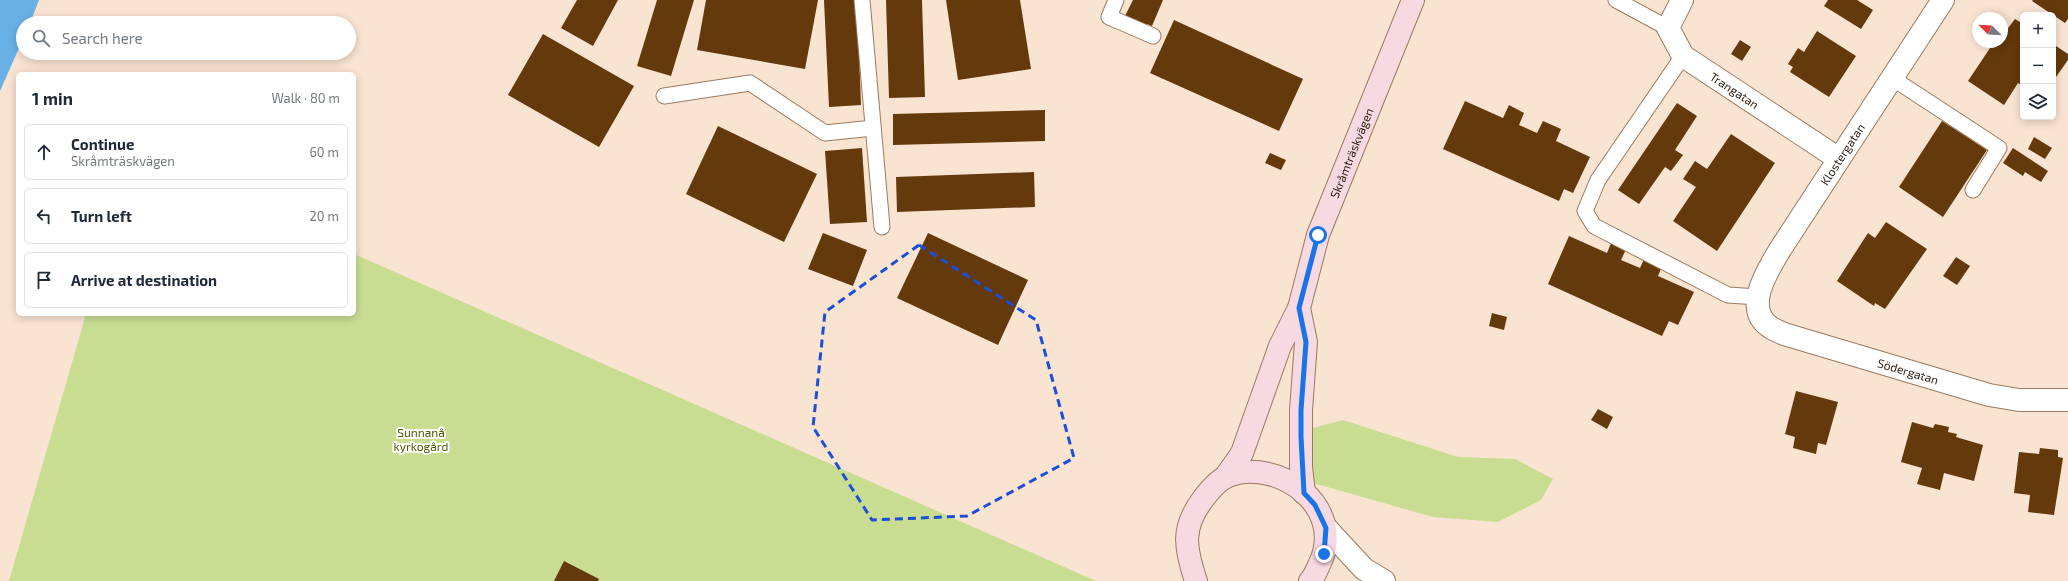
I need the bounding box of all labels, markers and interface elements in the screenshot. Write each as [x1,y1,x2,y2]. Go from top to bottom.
north arrow [1972,12,2008,48]
map controls [2020,12,2056,120]
button: + [2020,12,2056,48]
search box [16,16,356,60]
icon: search [30,27,52,49]
text: Search here [62,29,143,47]
button: − [2020,48,2056,84]
street label: Trangatan [1708,69,1762,111]
button: layers [2020,84,2056,120]
text: 1 min [32,88,73,108]
text: Walk · 80 m [271,90,340,106]
street label: Skråmträskvägen [1327,106,1376,200]
street label: Klostergatan [1817,121,1867,187]
text: Continue [71,135,134,153]
icon: ahead [33,141,55,163]
text: 60 m [309,144,339,160]
text: Skråmträskvägen [71,153,175,169]
icon: left [33,205,55,227]
text: Turn left [71,207,132,225]
text: 20 m [310,208,339,224]
route start [1309,226,1327,244]
icon: arrive [33,269,55,291]
text: Arrive at destination [71,271,217,289]
street label: Södergatan [1876,355,1940,387]
park label: Sunnanå kyrkogård [394,425,448,453]
route end [1315,545,1333,563]

